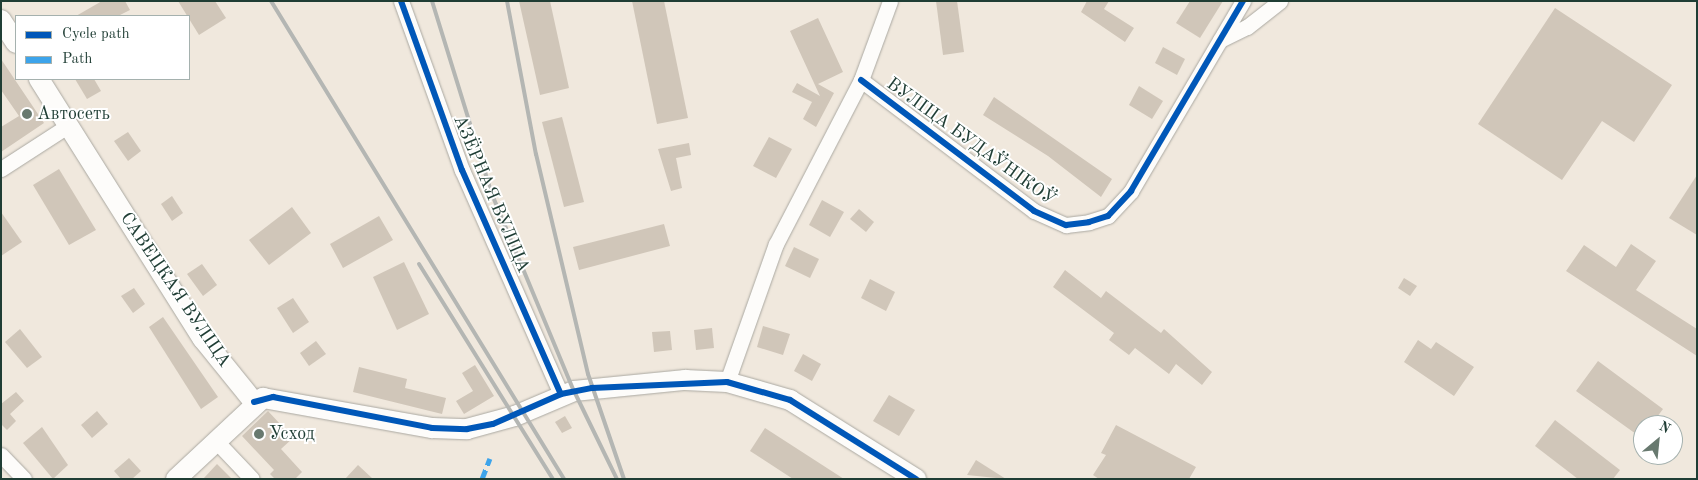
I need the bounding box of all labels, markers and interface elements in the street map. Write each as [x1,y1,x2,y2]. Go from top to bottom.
legend [15,15,190,80]
text: Cycle path [62,27,130,42]
text: Path [62,52,92,67]
street label: ВУЛІЦА БУДАЎНІКОЎ [882,73,1060,211]
place label: Автосеть [37,103,110,125]
marker: Автосеть [21,108,33,120]
street label: АЗЁРНАЯ ВУЛІЦА [448,112,534,276]
street label: САВЕЦКАЯ ВУЛІЦА [115,208,235,372]
north arrow [1633,415,1683,465]
text: N [1657,419,1673,436]
place label: Усход [269,423,315,445]
marker: Усход [253,428,265,440]

